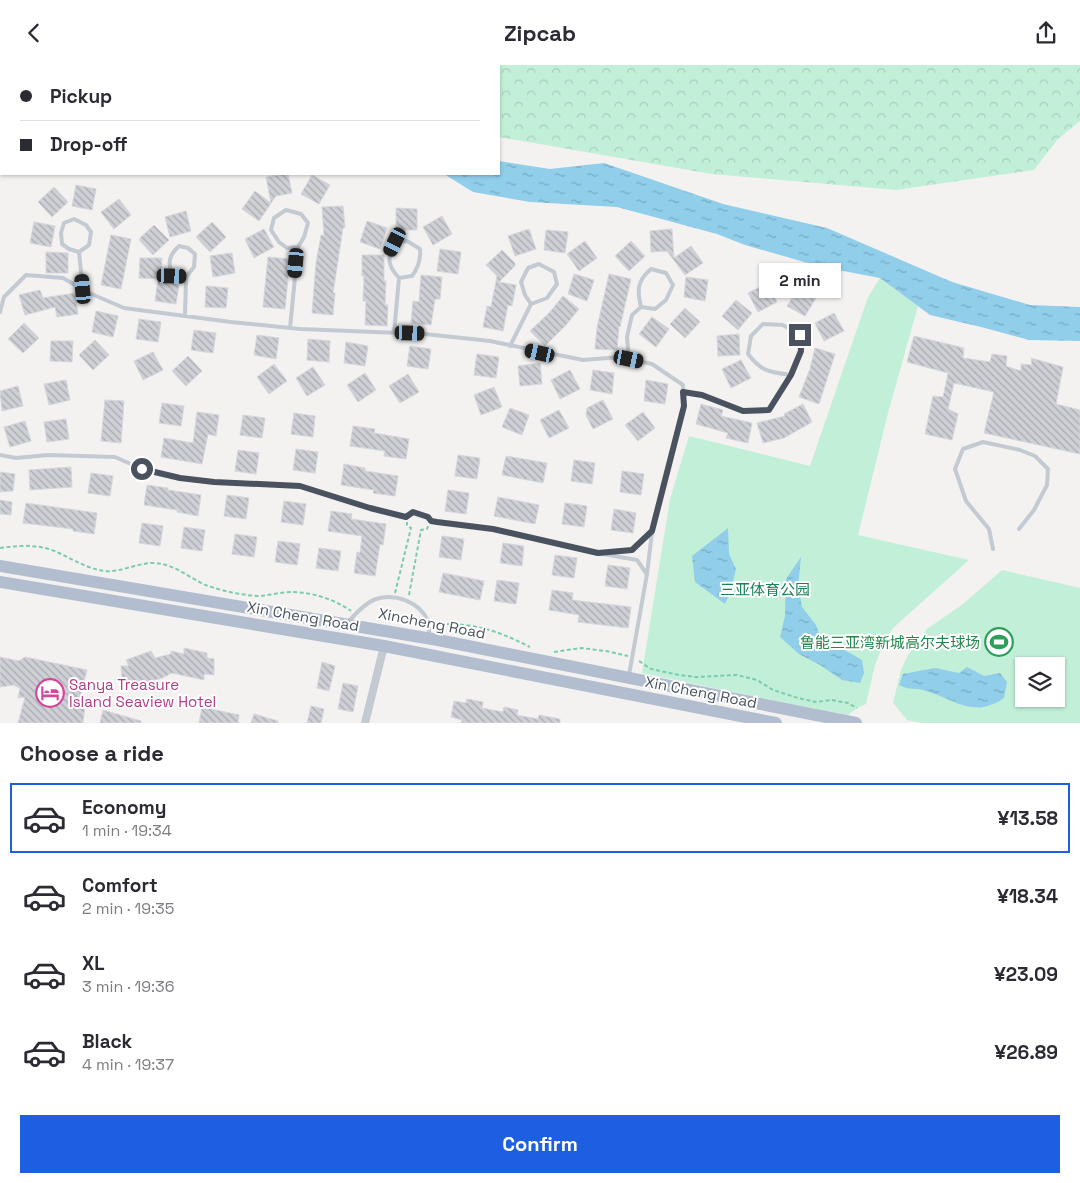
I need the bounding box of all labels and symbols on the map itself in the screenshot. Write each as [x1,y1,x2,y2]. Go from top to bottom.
car [381,225,408,259]
car [287,247,304,279]
callout: 2 min [759,263,841,297]
car [156,268,187,284]
car [74,273,91,305]
route end [789,324,811,346]
car [394,325,425,341]
car [523,342,556,364]
car [612,349,645,369]
route start [131,458,153,480]
park label: 三亚体育公园 [720,580,810,599]
street label: Xin Cheng Road [245,597,361,635]
street label: Xincheng Road [377,603,487,643]
sports icon: 鲁能三亚湾新城高尔夫球场 [984,627,1014,657]
place label: 鲁能三亚湾新城高尔夫球场 [800,633,980,652]
street label: Xin Cheng Road [643,672,759,712]
place label: Sanya Treasure Island Seaview Hotel [69,675,216,711]
hotel icon: Sanya Treasure Island Seaview Hotel [35,678,65,708]

